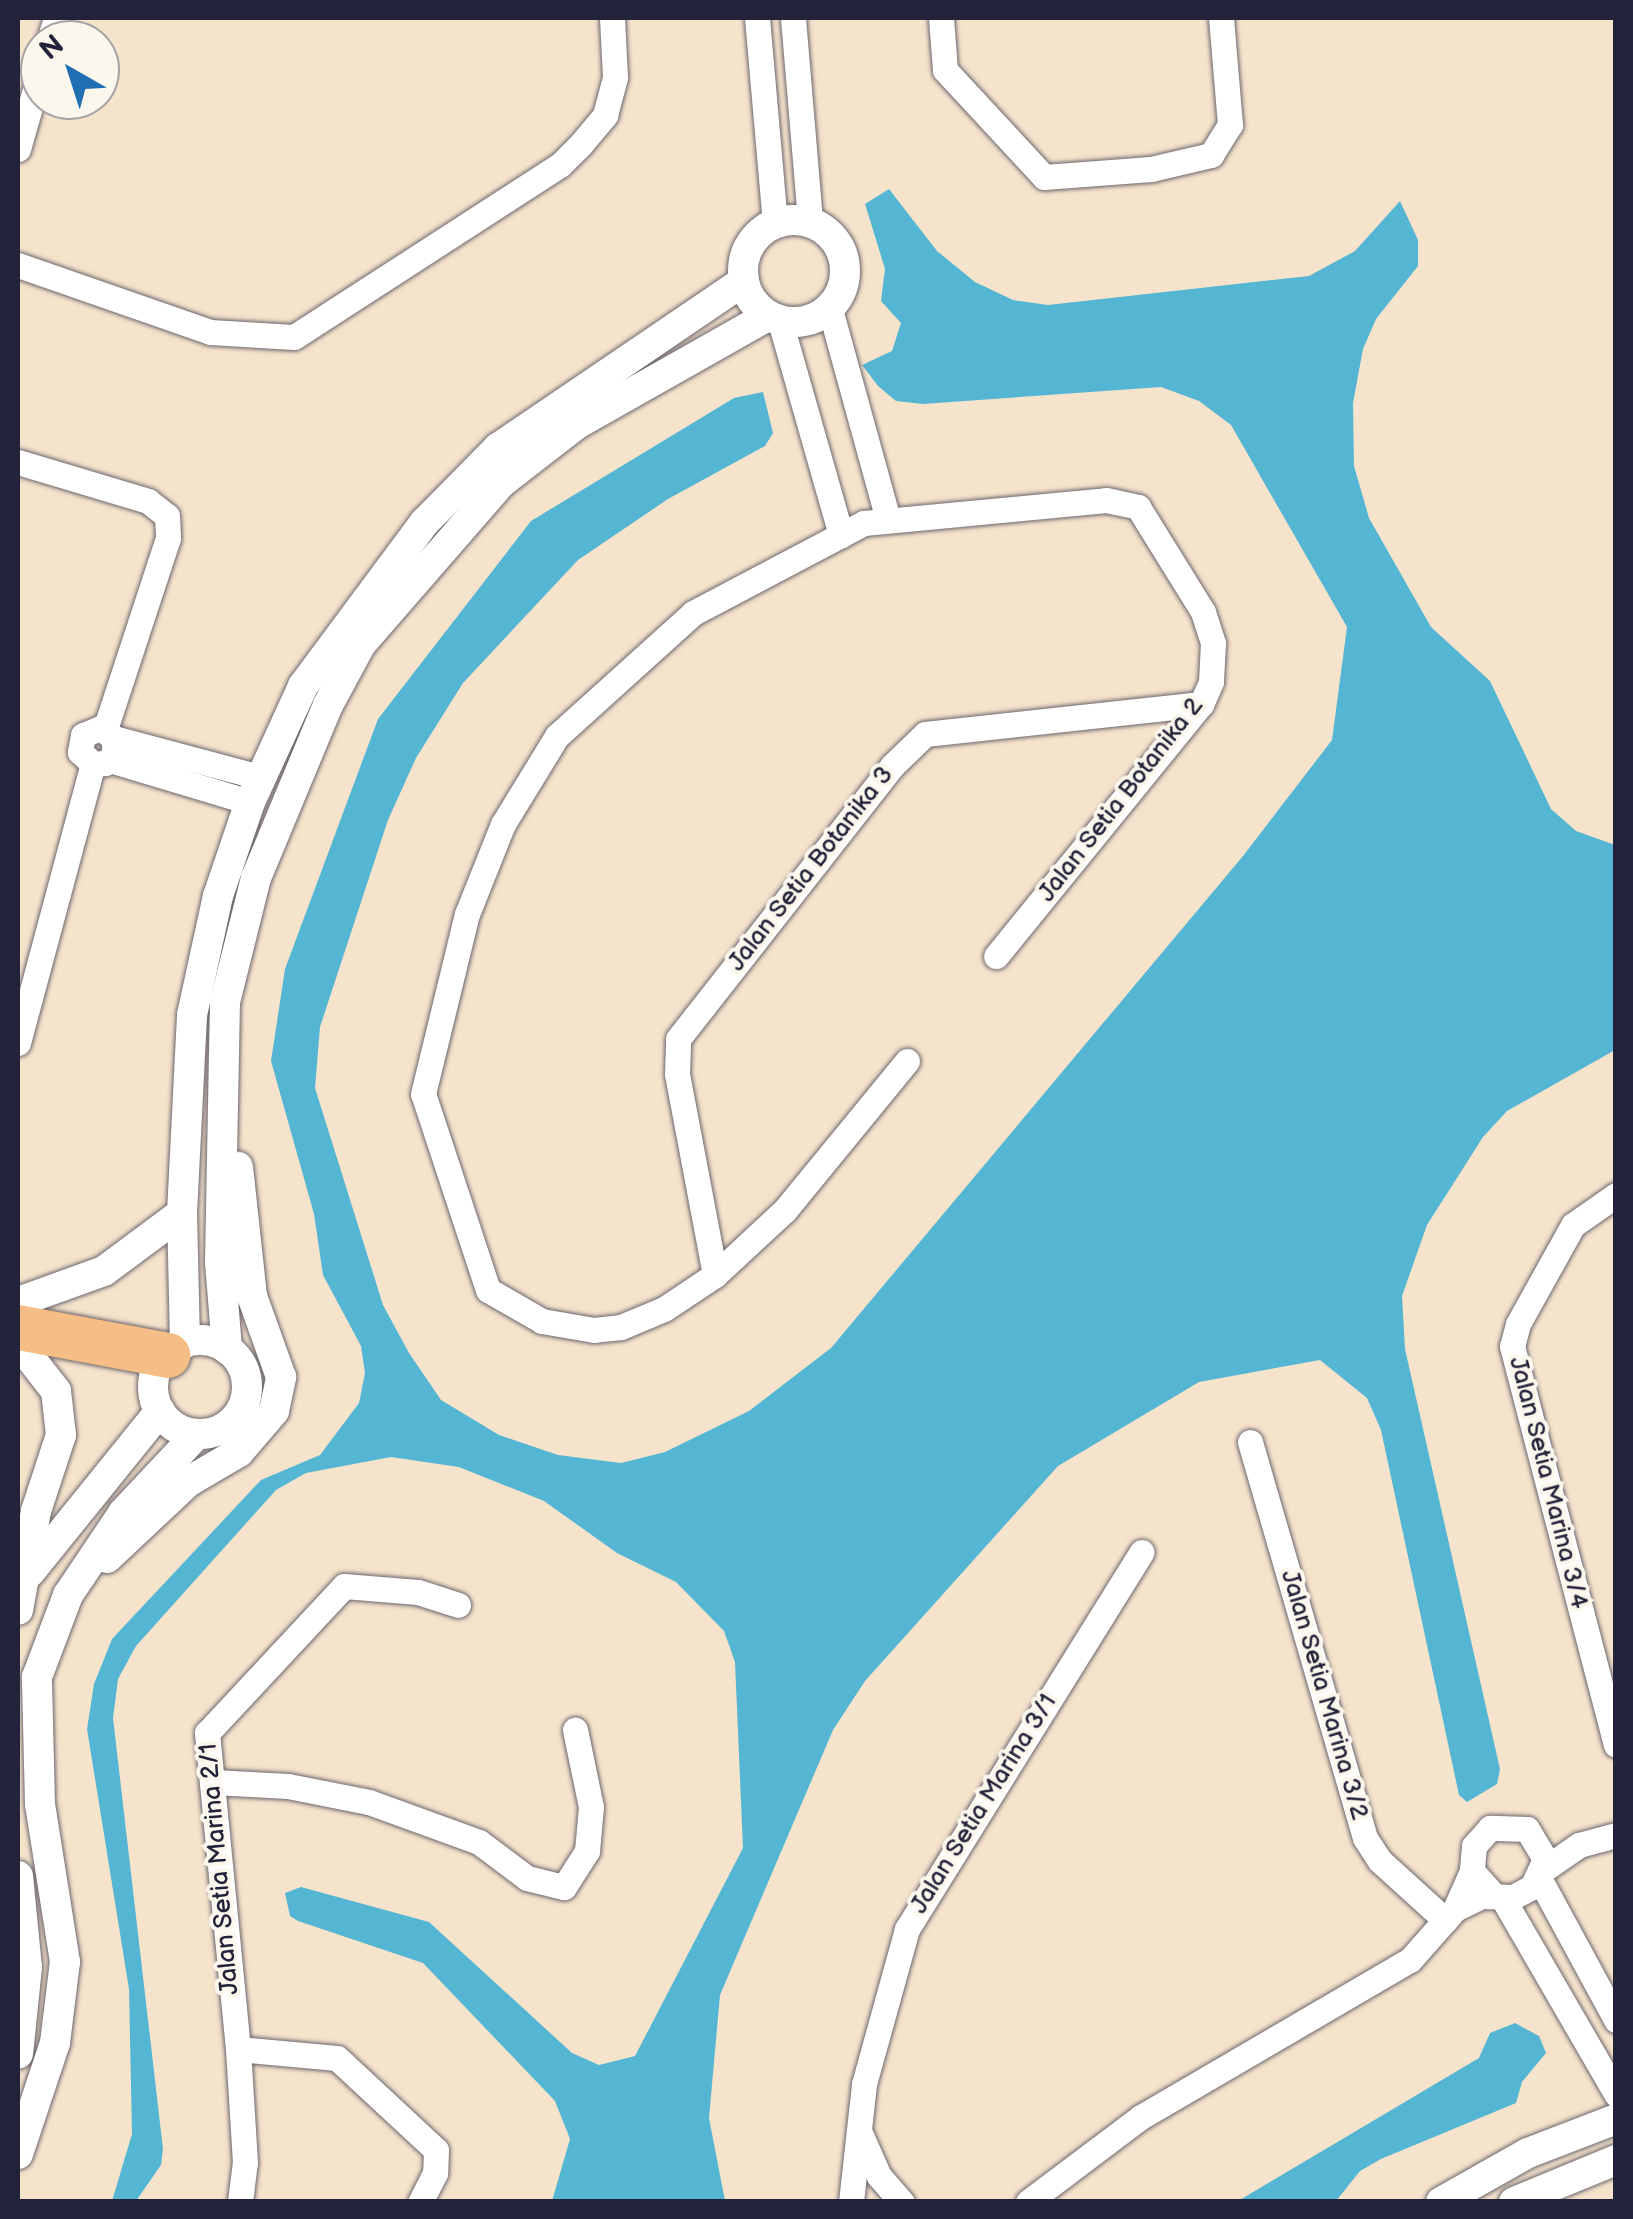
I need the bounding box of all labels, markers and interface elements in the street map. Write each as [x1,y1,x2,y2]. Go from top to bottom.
north arrow [20,20,120,120]
text: N [34,28,71,67]
street label: Jalan Setia Botanika 2 [1032,692,1210,908]
street label: Jalan Setia Botanika 3 [722,761,900,977]
street label: Jalan Setia Marina 3/4 [1502,1354,1594,1612]
street label: Jalan Setia Marina 3/2 [1274,1567,1374,1823]
street label: Jalan Setia Marina 3/1 [904,1689,1064,1919]
street label: Jalan Setia Marina 2/1 [194,1742,246,1996]

